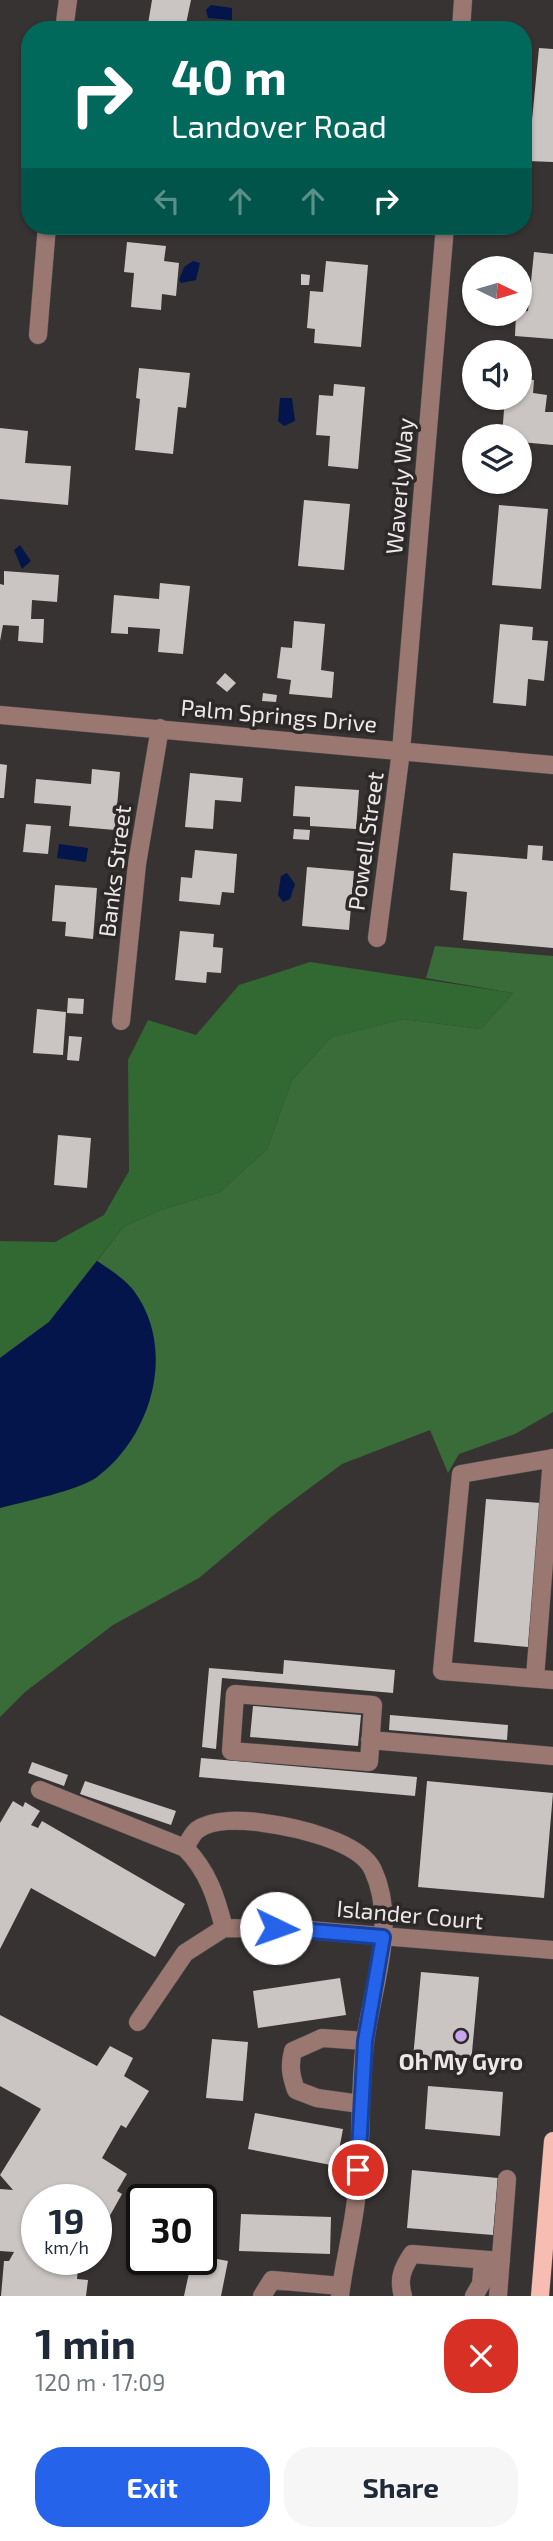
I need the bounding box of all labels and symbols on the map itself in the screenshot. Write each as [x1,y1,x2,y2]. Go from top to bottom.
north arrow [462,256,532,326]
street label: Waverly Way [379,417,419,555]
street label: Palm Springs Drive [180,692,378,738]
street label: Powell Street [341,770,389,912]
street label: Banks Street [92,803,136,939]
position arrow [239,1891,313,1965]
street label: Islander Court [335,1894,485,1934]
marker: Oh My Gyro [453,2028,469,2044]
place label: Oh My Gyro [399,2047,523,2075]
pin [328,2140,388,2200]
speed limit sign: 30 [126,2184,217,2275]

